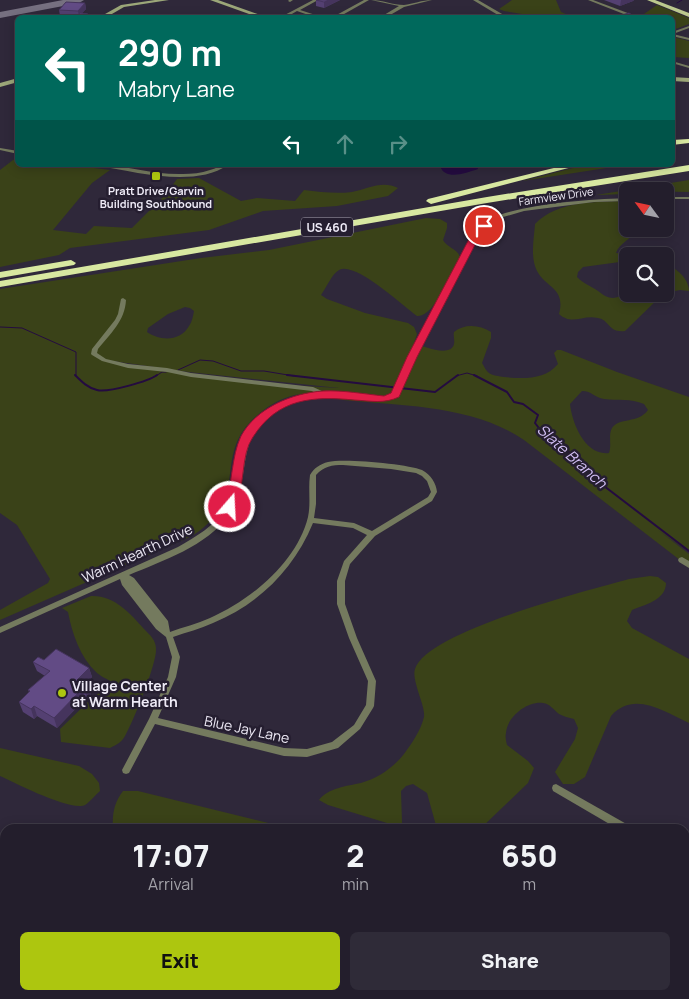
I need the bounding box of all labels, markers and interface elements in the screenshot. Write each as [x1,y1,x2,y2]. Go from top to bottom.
text: 290 m [118,29,222,77]
icon: left [35,35,100,100]
text: Mabry Lane [118,74,235,104]
icon: left [278,130,306,158]
icon: ahead [331,130,359,158]
icon: right [384,130,412,158]
marker: Pratt Drive/Garvin Building Southbound [150,170,162,182]
north arrow [619,182,674,238]
map controls [619,182,674,302]
place label: Pratt Drive/Garvin Building Southbound [100,183,212,211]
street label: Farmview Drive [518,183,595,209]
pin [463,205,505,247]
icon: arrive [470,212,498,240]
road number: US 460 [301,218,353,236]
button: search [619,247,674,302]
water label: Slate Branch [533,419,612,494]
position arrow [203,480,255,532]
street label: Warm Hearth Drive [79,519,195,587]
place label: Village Center at Warm Hearth [72,676,178,711]
marker: Village Center at Warm Hearth [56,687,68,699]
street label: Blue Jay Lane [203,711,291,747]
text: 17:07 [132,835,210,876]
text: 2 [346,835,364,876]
text: 650 [501,835,558,876]
text: Arrival [148,873,194,895]
text: min [342,873,369,895]
text: m [523,873,536,895]
button: Exit [20,932,340,990]
button: Share [350,932,670,990]

